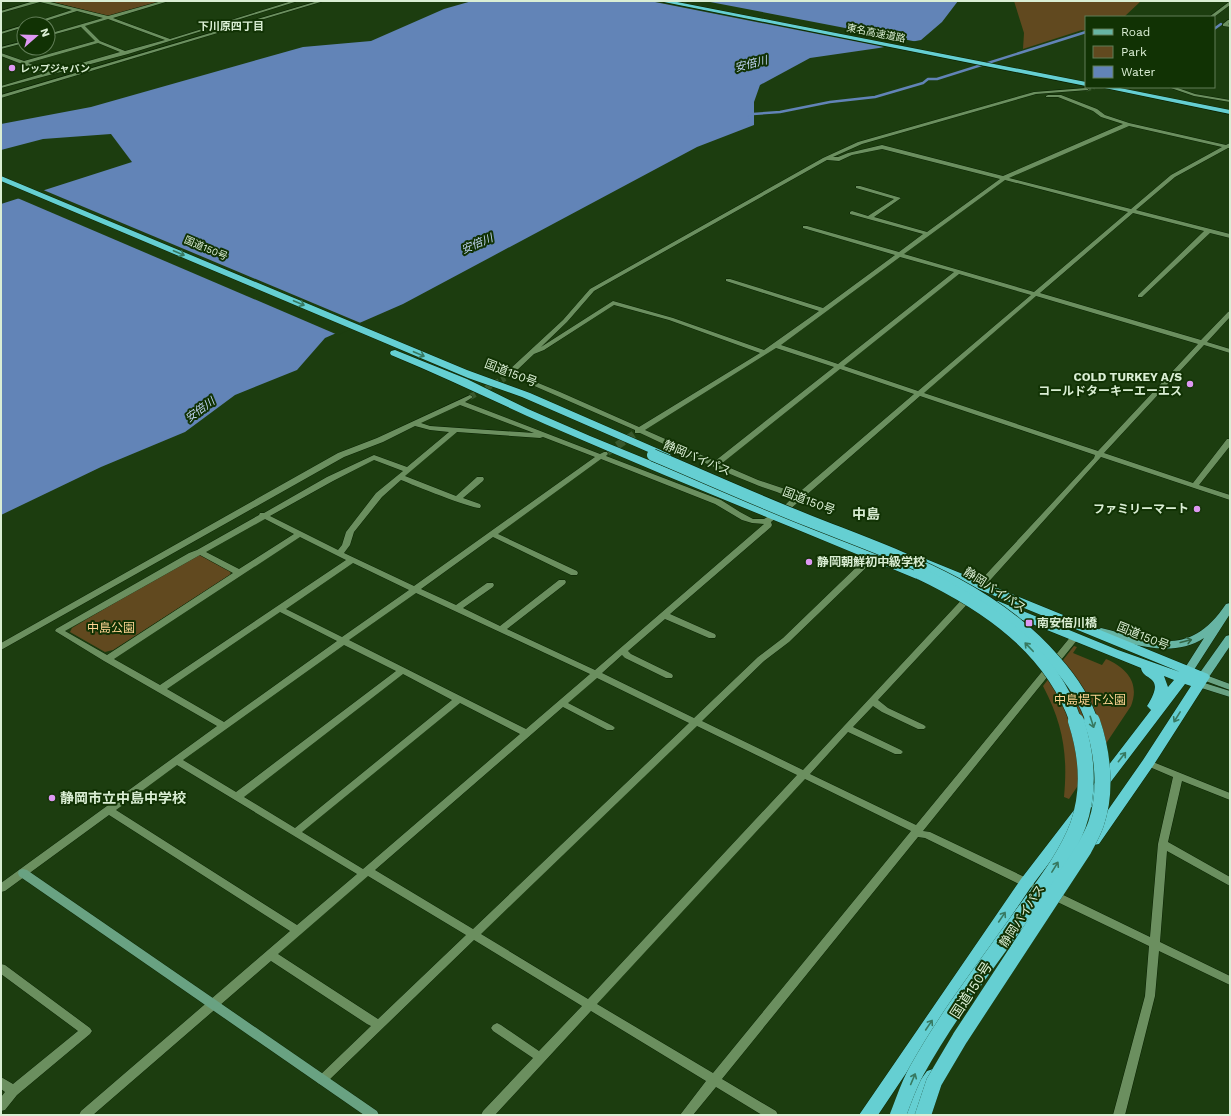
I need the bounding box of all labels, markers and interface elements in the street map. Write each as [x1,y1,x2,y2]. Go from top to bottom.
north arrow [16,16,56,56]
legend [1085,16,1215,88]
district label: 下川原四丁目 [198,20,264,33]
street label: 東名高速道路 [846,22,906,44]
text: Road [1121,25,1150,39]
text: N [37,27,52,39]
text: Park [1121,45,1147,59]
water label: 安倍川 [733,53,770,74]
marker: レップジャパン [7,63,17,73]
place label: レップジャパン [20,63,90,74]
text: Water [1121,65,1156,79]
water label: 安倍川 [459,231,496,256]
street label: 国道150号 [183,234,229,262]
one-way arrow [172,250,184,257]
one-way arrow [292,300,304,307]
one-way arrow [412,350,424,358]
street label: 国道150号 [483,357,539,389]
place label: COLD TURKEY A/S コールドターキーエーエス [1038,370,1182,398]
marker: COLD TURKEY A/S コールドターキーエーエス [1185,379,1195,389]
water label: 安倍川 [183,394,218,425]
street label: 静岡バイパス [661,438,733,478]
street label: 国道150号 [781,485,837,517]
place label: ファミリーマート [1093,502,1189,516]
marker: ファミリーマート [1192,504,1202,514]
district label: 中島 [852,506,880,522]
place label: 静岡朝鮮初中級学校 [817,555,925,569]
marker: 静岡朝鮮初中級学校 [804,557,814,567]
street label: 静岡バイパス [961,565,1029,615]
place label: 南安倍川橋 [1037,616,1098,630]
marker: 南安倍川橋 [1024,618,1034,628]
street label: 国道150号 [1115,619,1171,653]
park label: 中島公園 [87,621,135,635]
one-way arrow [1179,637,1192,644]
one-way arrow [1024,642,1034,652]
park label: 中島堤下公園 [1054,693,1126,707]
one-way arrow [1173,711,1181,722]
one-way arrow [1089,715,1096,728]
one-way arrow [1118,752,1126,763]
place label: 静岡市立中島中学校 [60,790,186,806]
marker: 静岡市立中島中学校 [47,793,57,803]
one-way arrow [1051,861,1059,872]
street label: 静岡バイパス [997,882,1047,950]
one-way arrow [998,912,1006,923]
street label: 国道150号 [947,959,995,1021]
one-way arrow [925,1020,933,1031]
one-way arrow [909,1073,917,1085]

